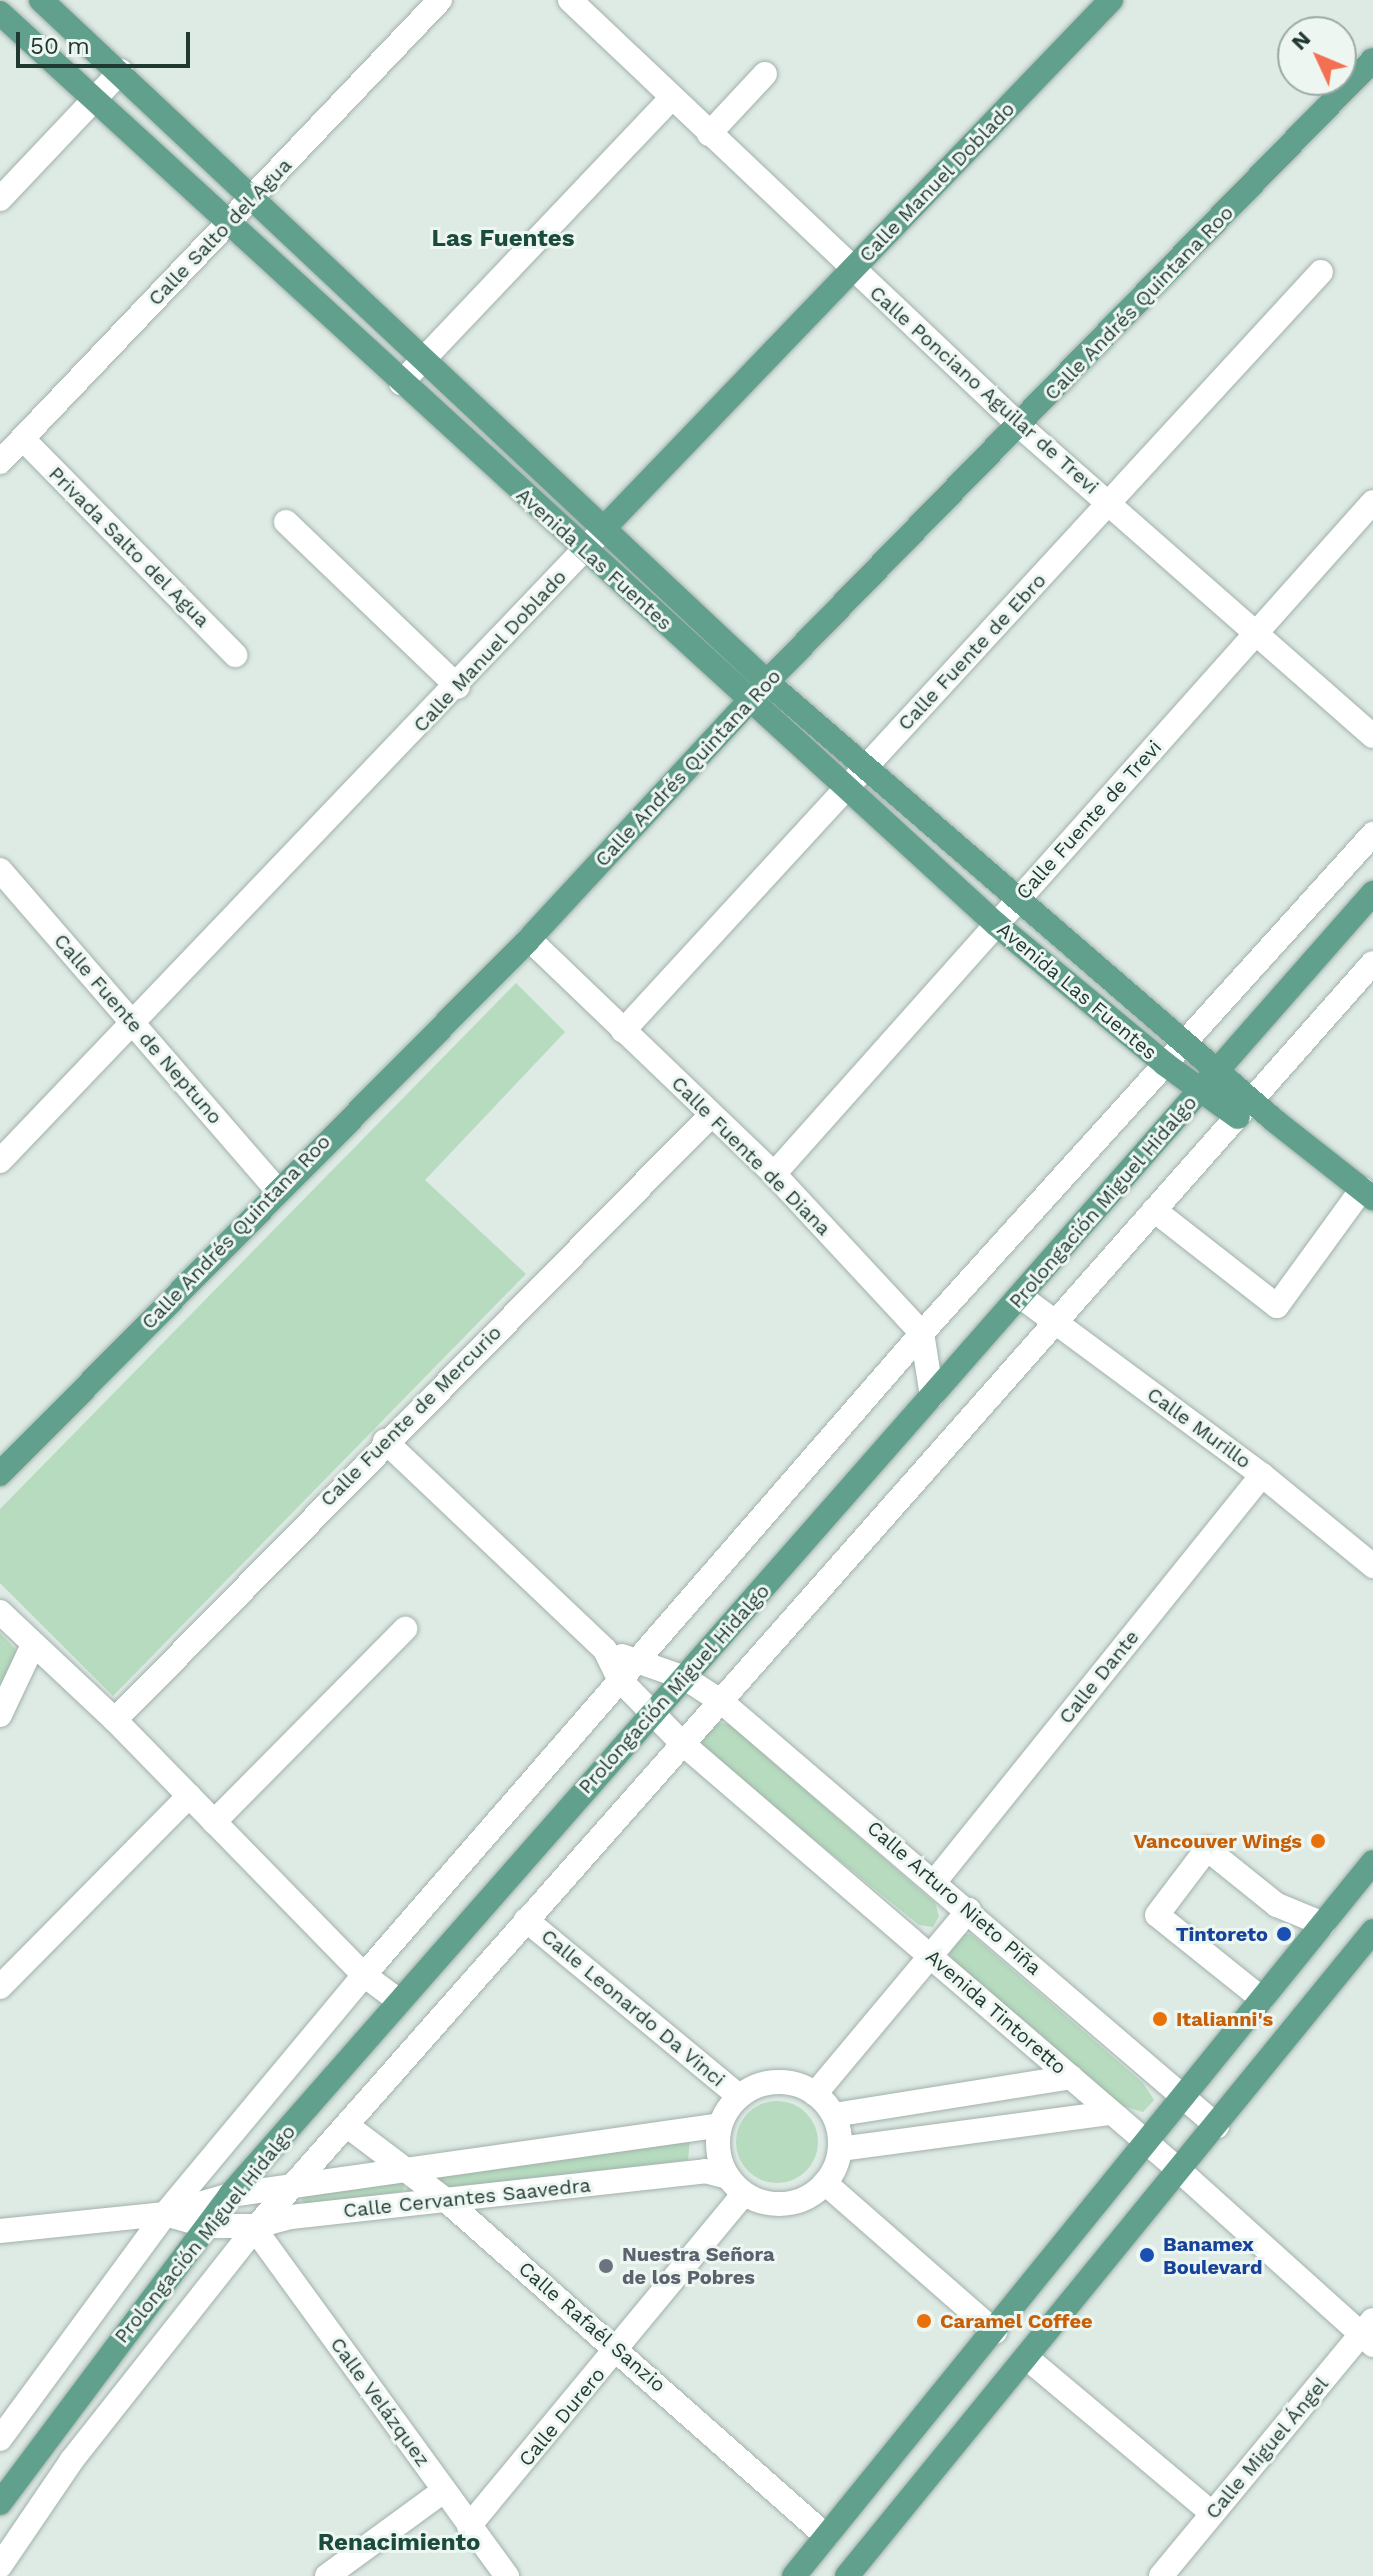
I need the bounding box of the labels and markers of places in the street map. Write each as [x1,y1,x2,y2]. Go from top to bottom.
place label: Vancouver Wings [1133,1829,1302,1853]
marker: Vancouver Wings [1309,1832,1327,1850]
place label: Tintoreto [1176,1922,1268,1946]
marker: Tintoreto [1275,1925,1293,1943]
place label: Italianni's [1176,2007,1273,2031]
marker: Italianni's [1151,2010,1169,2028]
place label: Banamex Boulevard [1163,2232,1262,2279]
place label: Nuestra Señora de los Pobres [622,2242,775,2289]
marker: Banamex Boulevard [1138,2246,1156,2264]
marker: Nuestra Señora de los Pobres [597,2257,615,2275]
place label: Caramel Coffee [940,2309,1093,2333]
marker: Caramel Coffee [915,2312,933,2330]

